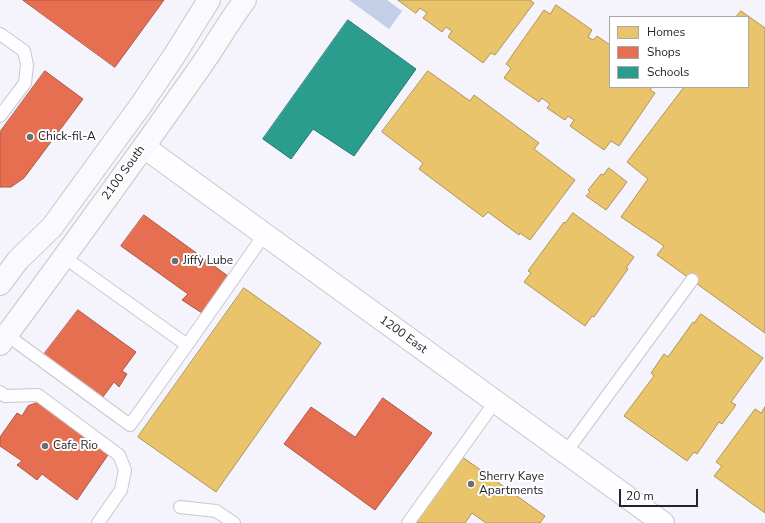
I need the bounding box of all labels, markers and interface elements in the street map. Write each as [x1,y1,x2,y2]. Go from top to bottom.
legend [609,16,749,88]
text: Homes [647,24,685,40]
text: Shops [647,44,681,60]
text: Schools [647,64,689,80]
place label: Chick-fil-A [38,130,96,144]
marker: Chick-fil-A [25,132,35,142]
street label: 2100 South [99,143,149,203]
place label: Jiffy Lube [183,254,233,268]
marker: Jiffy Lube [170,256,180,266]
street label: 1200 East [376,313,430,357]
place label: Cafe Rio [53,439,98,453]
marker: Cafe Rio [40,441,50,451]
place label: Sherry Kaye Apartments [479,470,544,498]
marker: Sherry Kaye Apartments [466,479,476,489]
scale bar [621,481,700,507]
text: 20 m [626,488,654,504]

